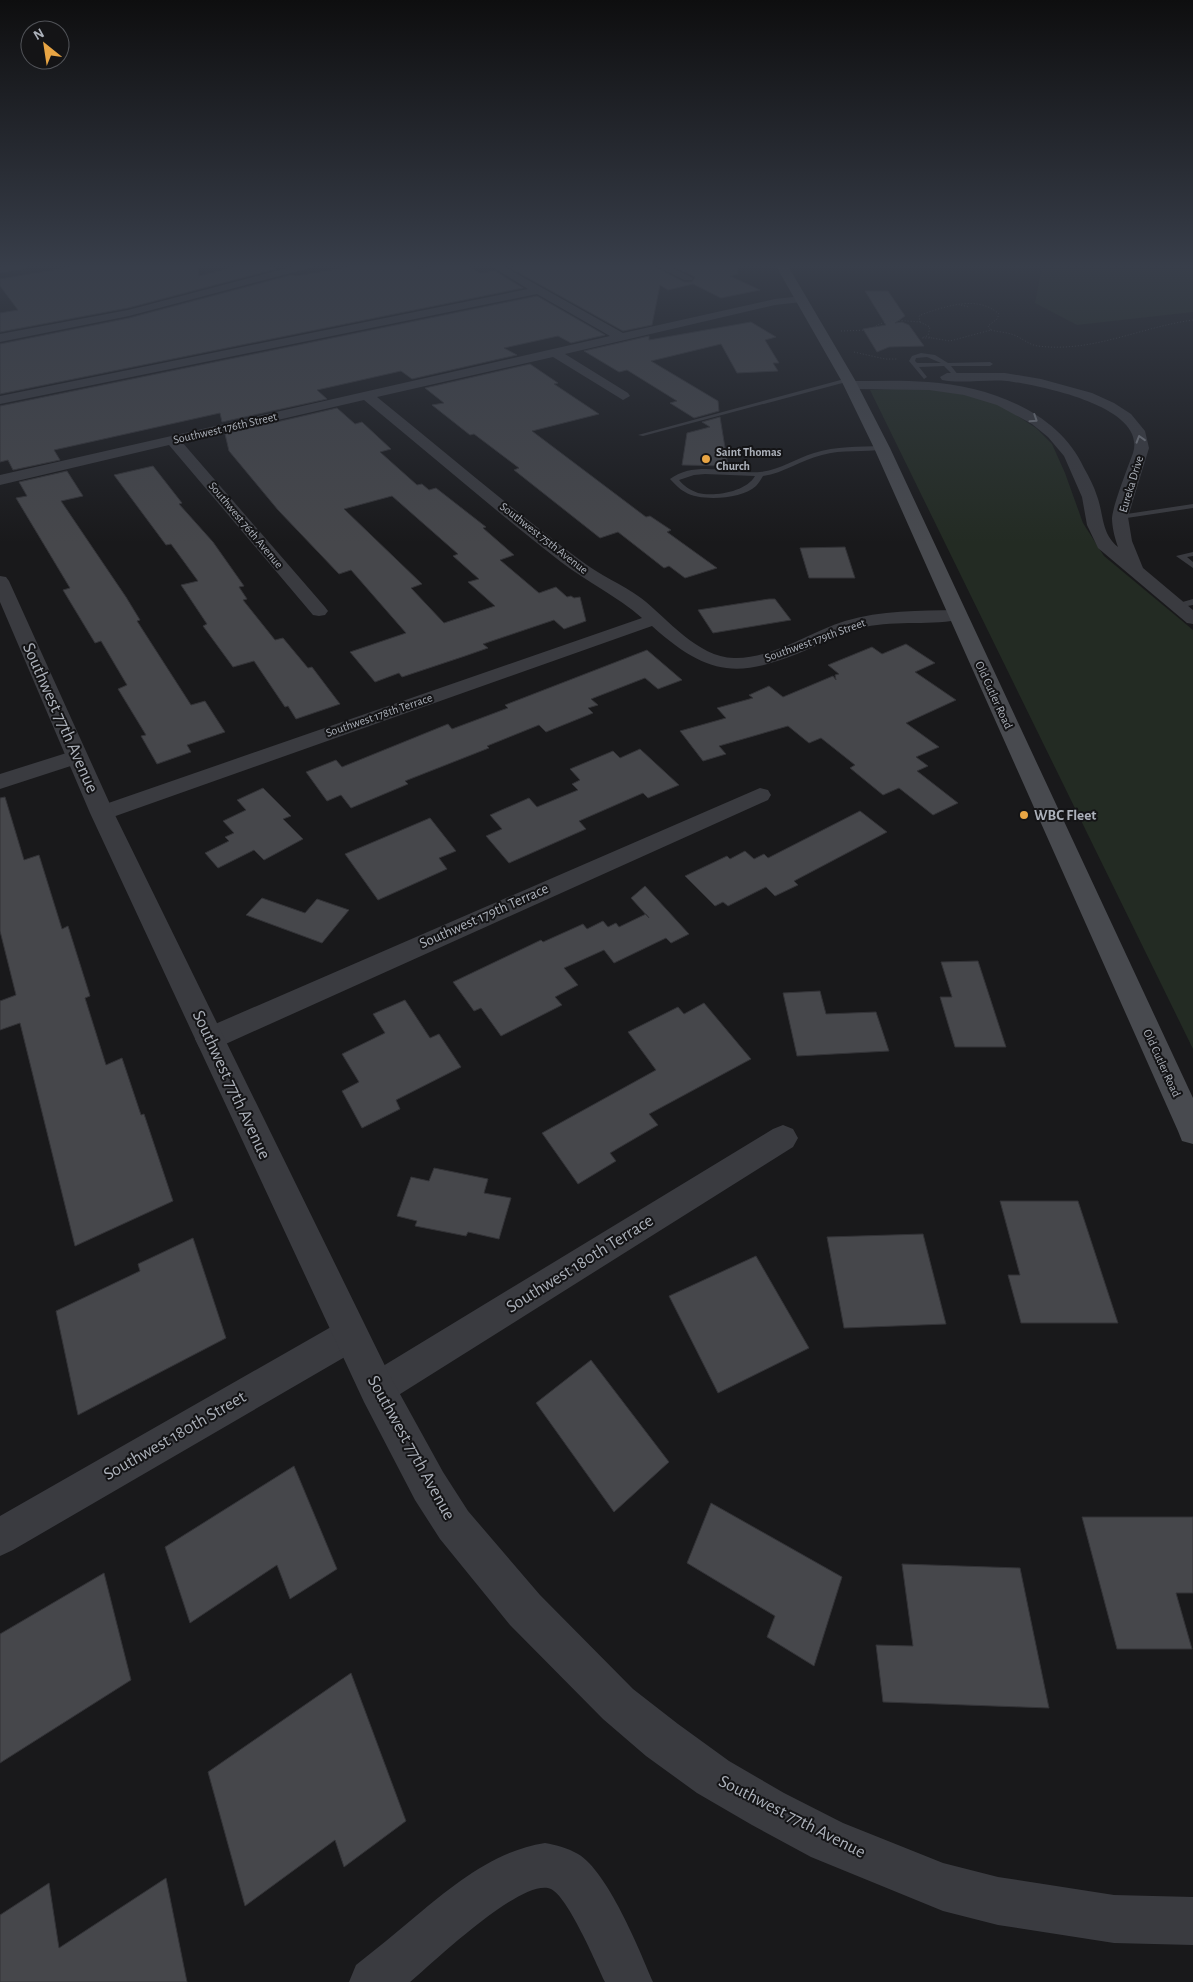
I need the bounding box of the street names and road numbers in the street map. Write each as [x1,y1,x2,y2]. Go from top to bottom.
street label: Southwest 176th Street [172,410,278,446]
street label: Eureka Drive [1117,454,1145,514]
street label: Southwest 76th Avenue [206,480,286,570]
street label: Southwest 75th Avenue [498,500,590,576]
street label: Southwest 179th Street [763,616,867,664]
street label: Southwest 77th Avenue [19,640,101,796]
street label: Old Cutler Road [973,659,1015,731]
street label: Southwest 178th Terrace [324,691,434,739]
street label: Southwest 179th Terrace [417,881,551,951]
street label: Southwest 77th Avenue [189,1008,273,1162]
street label: Old Cutler Road [1141,1027,1183,1099]
street label: Southwest 180th Terrace [503,1211,657,1317]
street label: Southwest 77th Avenue [364,1373,458,1523]
street label: Southwest 180th Street [101,1388,249,1484]
street label: Southwest 77th Avenue [716,1772,868,1862]

